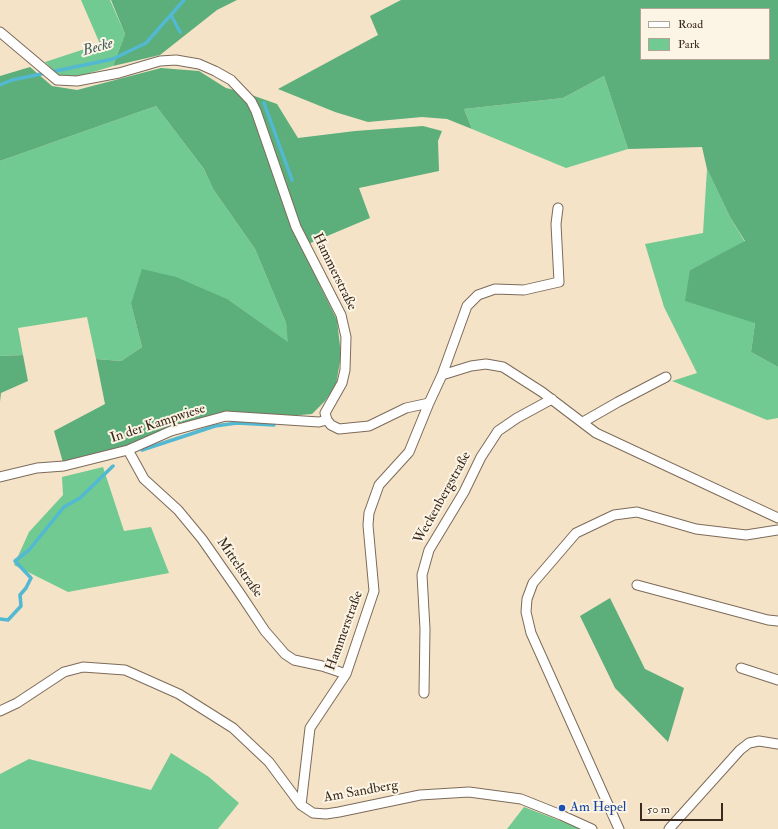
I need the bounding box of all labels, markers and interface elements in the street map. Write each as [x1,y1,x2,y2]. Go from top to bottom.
legend [640,8,770,60]
text: Road [678,17,703,32]
water label: Becke [81,35,115,61]
text: Park [678,37,700,52]
street label: Hammerstraße [308,231,360,313]
street label: In der Kampwiese [108,401,208,447]
street label: Weckenbergstraße [411,449,475,547]
street label: Mittelstraße [212,535,266,601]
street label: Hammerstraße [323,589,367,673]
street label: Am Sandberg [323,777,399,807]
scale bar [642,795,725,821]
place label: Am Hepel [570,800,626,816]
text: 50 m [647,802,670,817]
marker: Am Hepel [557,803,567,813]

